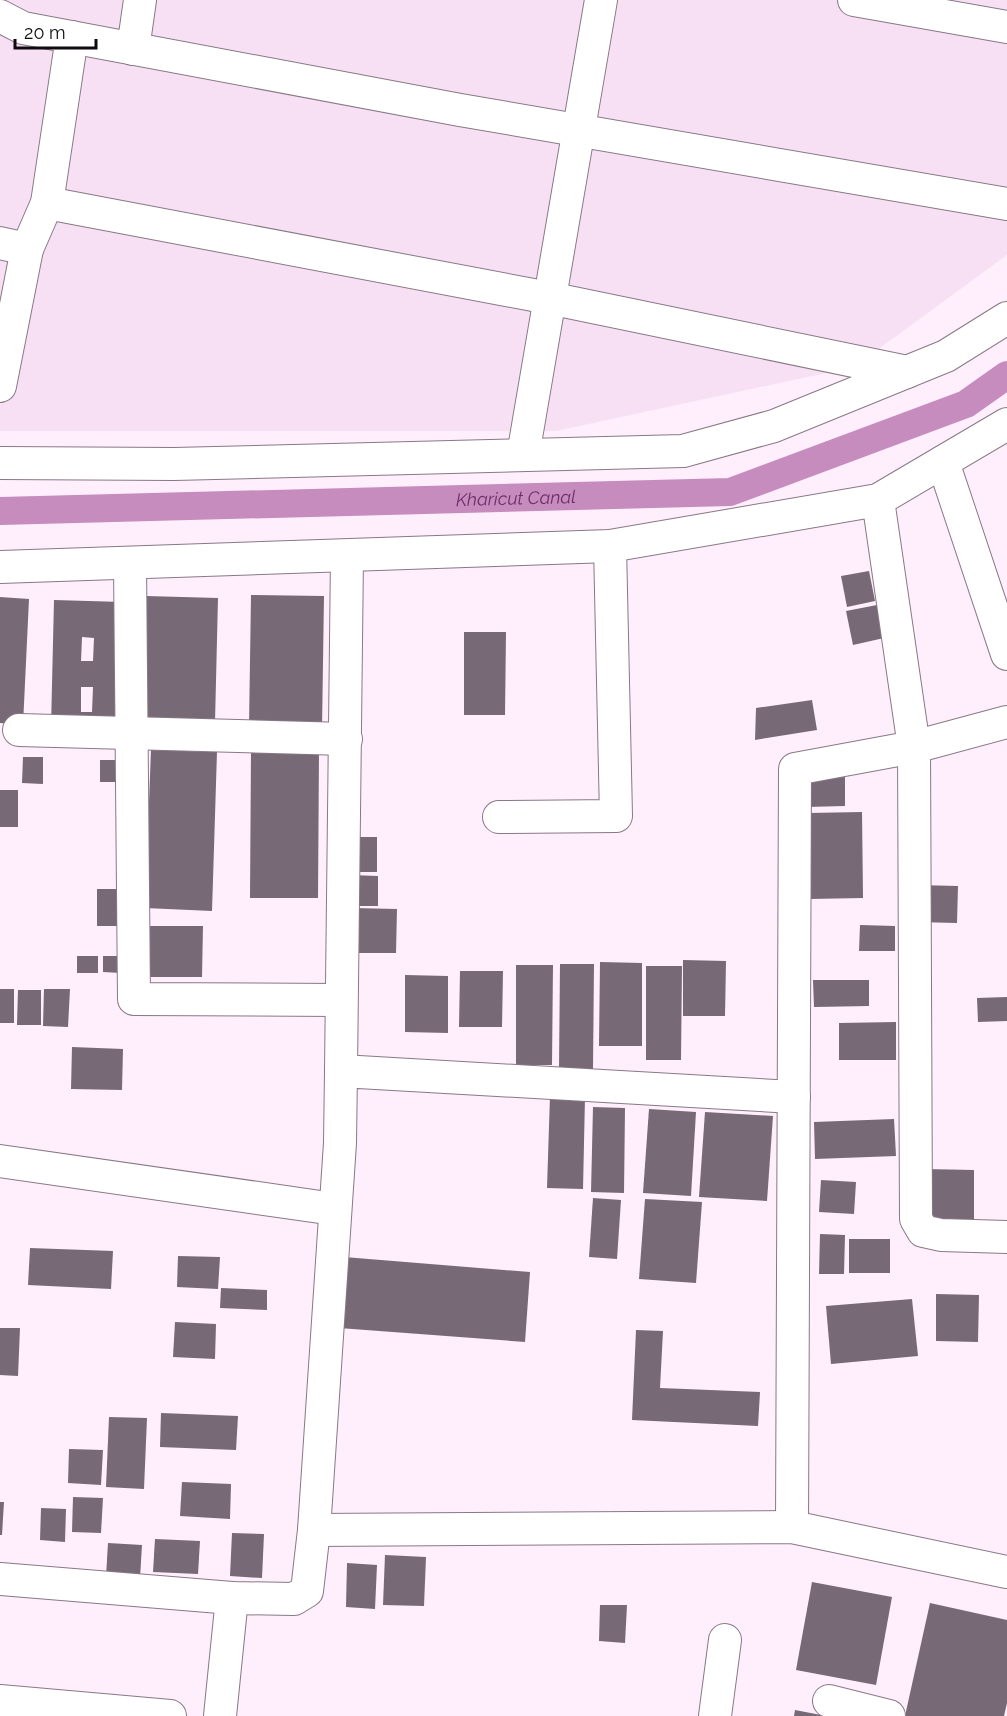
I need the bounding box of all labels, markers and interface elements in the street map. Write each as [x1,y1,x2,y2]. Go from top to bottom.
scale bar [15,12,96,50]
text: 20 m [24,22,66,43]
water label: Kharicut Canal [456,486,576,510]

